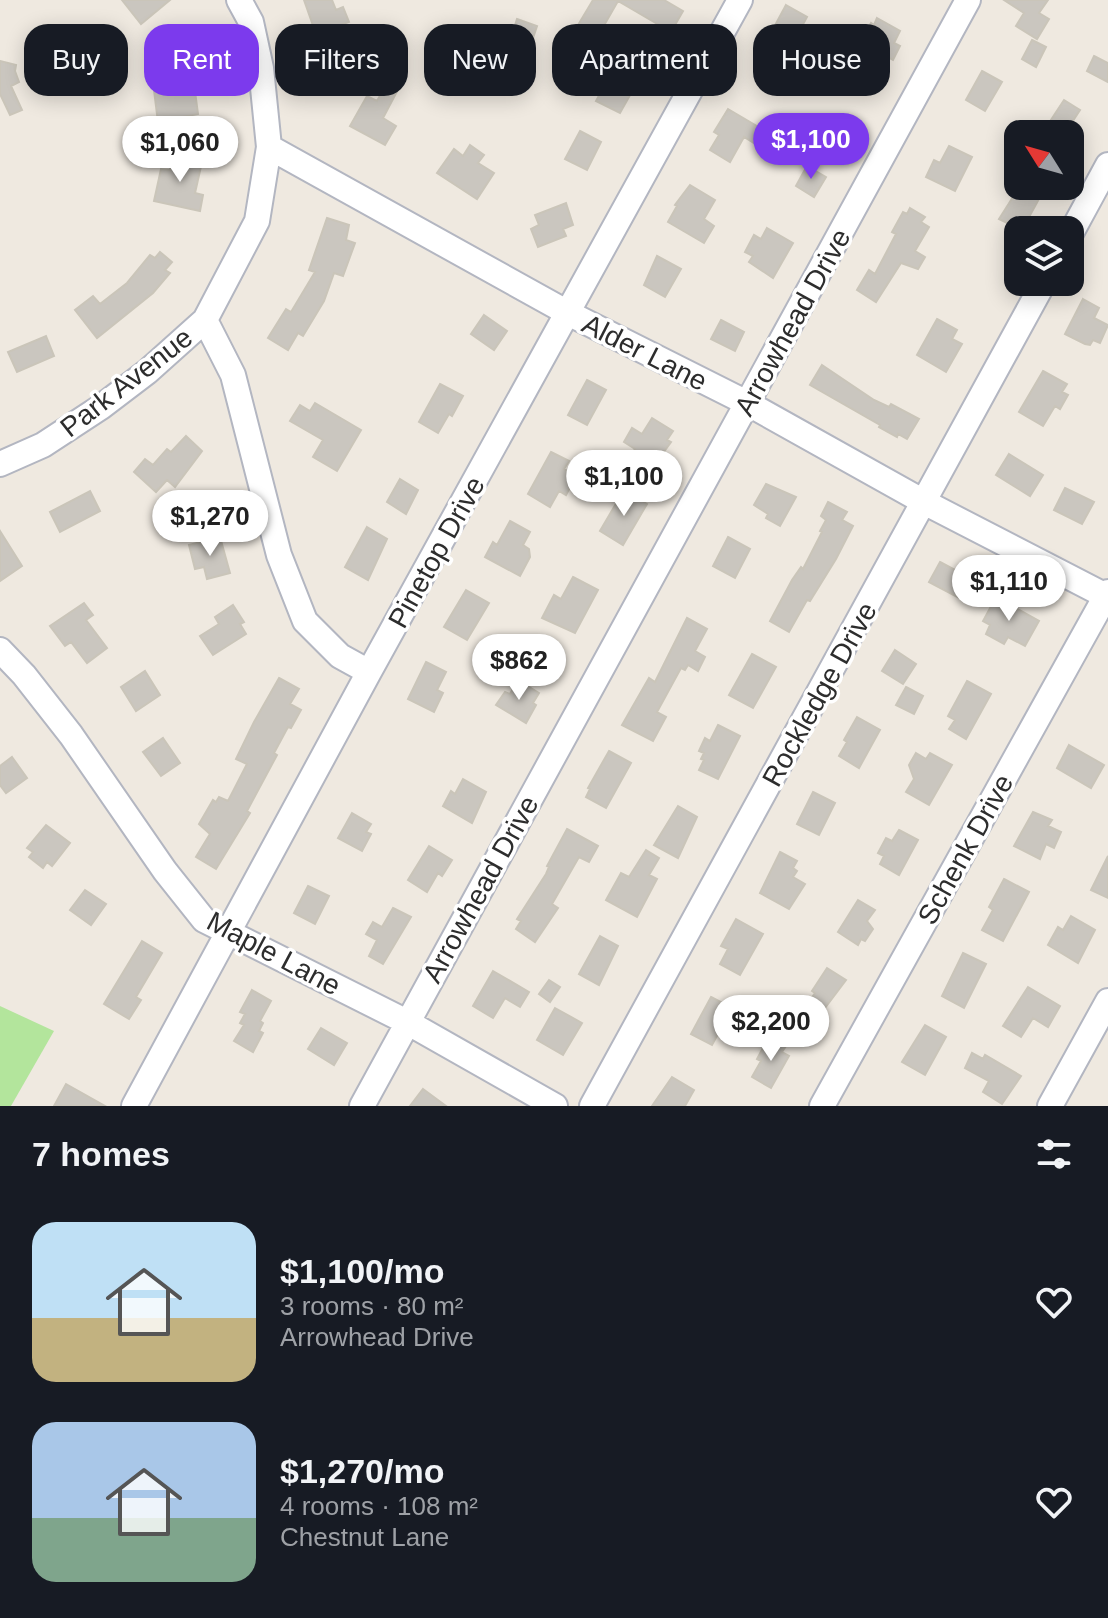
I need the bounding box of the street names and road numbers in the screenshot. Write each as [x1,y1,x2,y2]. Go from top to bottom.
street label: Arrowhead Drive [728,224,857,421]
street label: Alder Lane [577,308,712,397]
street label: Park Avenue [54,321,198,443]
street label: Pinetop Drive [382,471,491,633]
street label: Rockledge Drive [756,597,883,792]
street label: Schenk Drive [912,769,1019,930]
street label: Arrowhead Drive [416,791,545,988]
street label: Maple Lane [202,905,346,1001]

